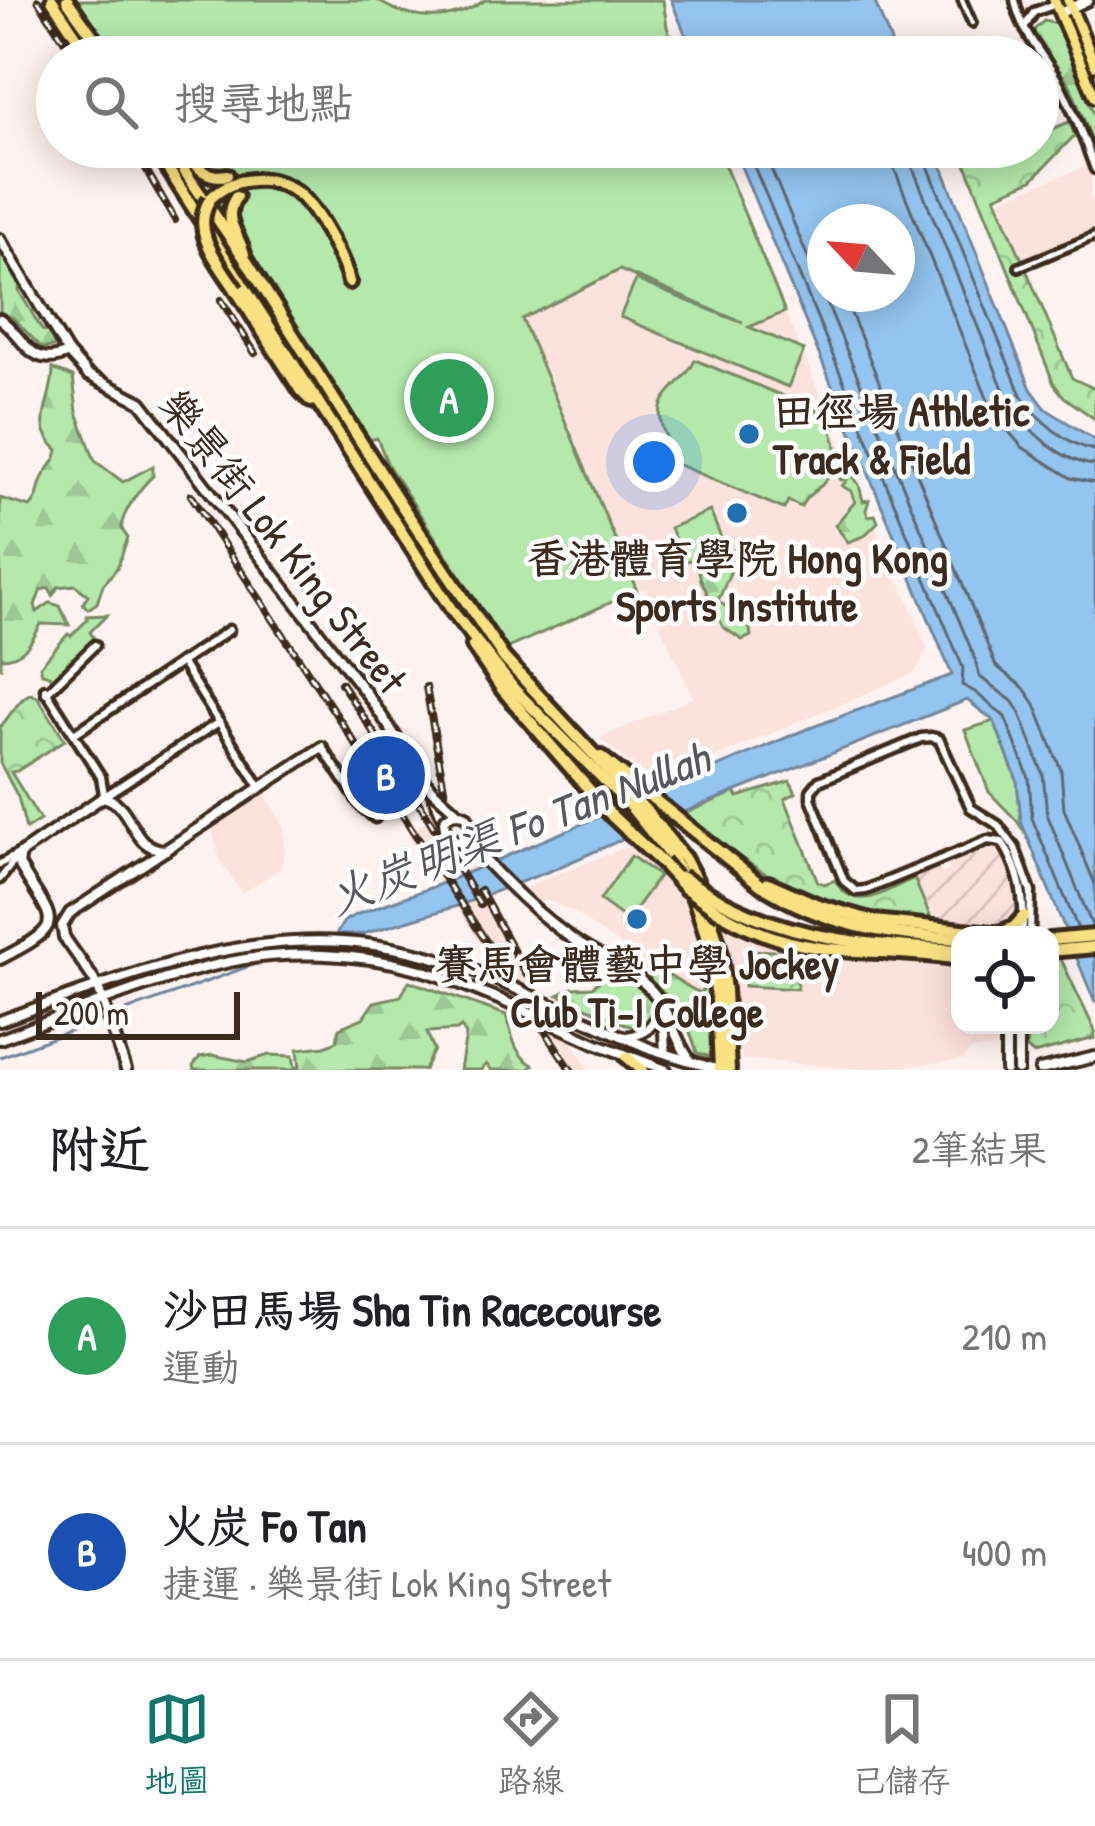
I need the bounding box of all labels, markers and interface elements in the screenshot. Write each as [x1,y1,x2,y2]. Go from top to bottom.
search box [36,36,1059,168]
icon: search [78,69,144,135]
text: 搜尋地點 [174,72,354,133]
north arrow [807,204,915,312]
pin: A [410,353,488,443]
street label: 樂景街 Lok King Street [147,377,421,705]
place label: 田徑場 Athletic Track & Field [772,382,1030,487]
marker: 田徑場 Athletic Track & Field [736,421,762,447]
your location [624,432,684,492]
marker: 香港體育學院 Hong Kong Sports Institute [724,500,750,526]
place label: 香港體育學院 Hong Kong Sports Institute [526,529,948,635]
water label: 火炭明渠 Fo Tan Nullah [319,725,720,928]
pin: B [347,730,425,820]
marker: 賽馬會體藝中學 Jockey Club Ti-I College [624,906,650,932]
map controls [951,926,1059,1034]
button: locate [951,926,1059,1034]
place label: 賽馬會體藝中學 Jockey Club Ti-I College [435,935,839,1041]
scale bar [36,986,240,1039]
text: 200 m [54,991,129,1035]
text: 附近 [48,1114,150,1183]
text: 2筆結果 [912,1122,1047,1175]
text: 沙田馬場 Sha Tin Racecourse [162,1279,661,1340]
text: A [77,1309,97,1362]
text: 210 m [962,1309,1047,1362]
text: 運動 [162,1340,240,1393]
text: 火炭 Fo Tan [162,1495,367,1556]
text: B [77,1525,97,1578]
text: 400 m [962,1525,1047,1578]
text: 捷運 · 樂景街 Lok King Street [162,1556,611,1609]
tab: 地圖 [144,1686,210,1802]
tab: 路線 [498,1686,564,1802]
tab: 已儲存 [852,1686,951,1802]

